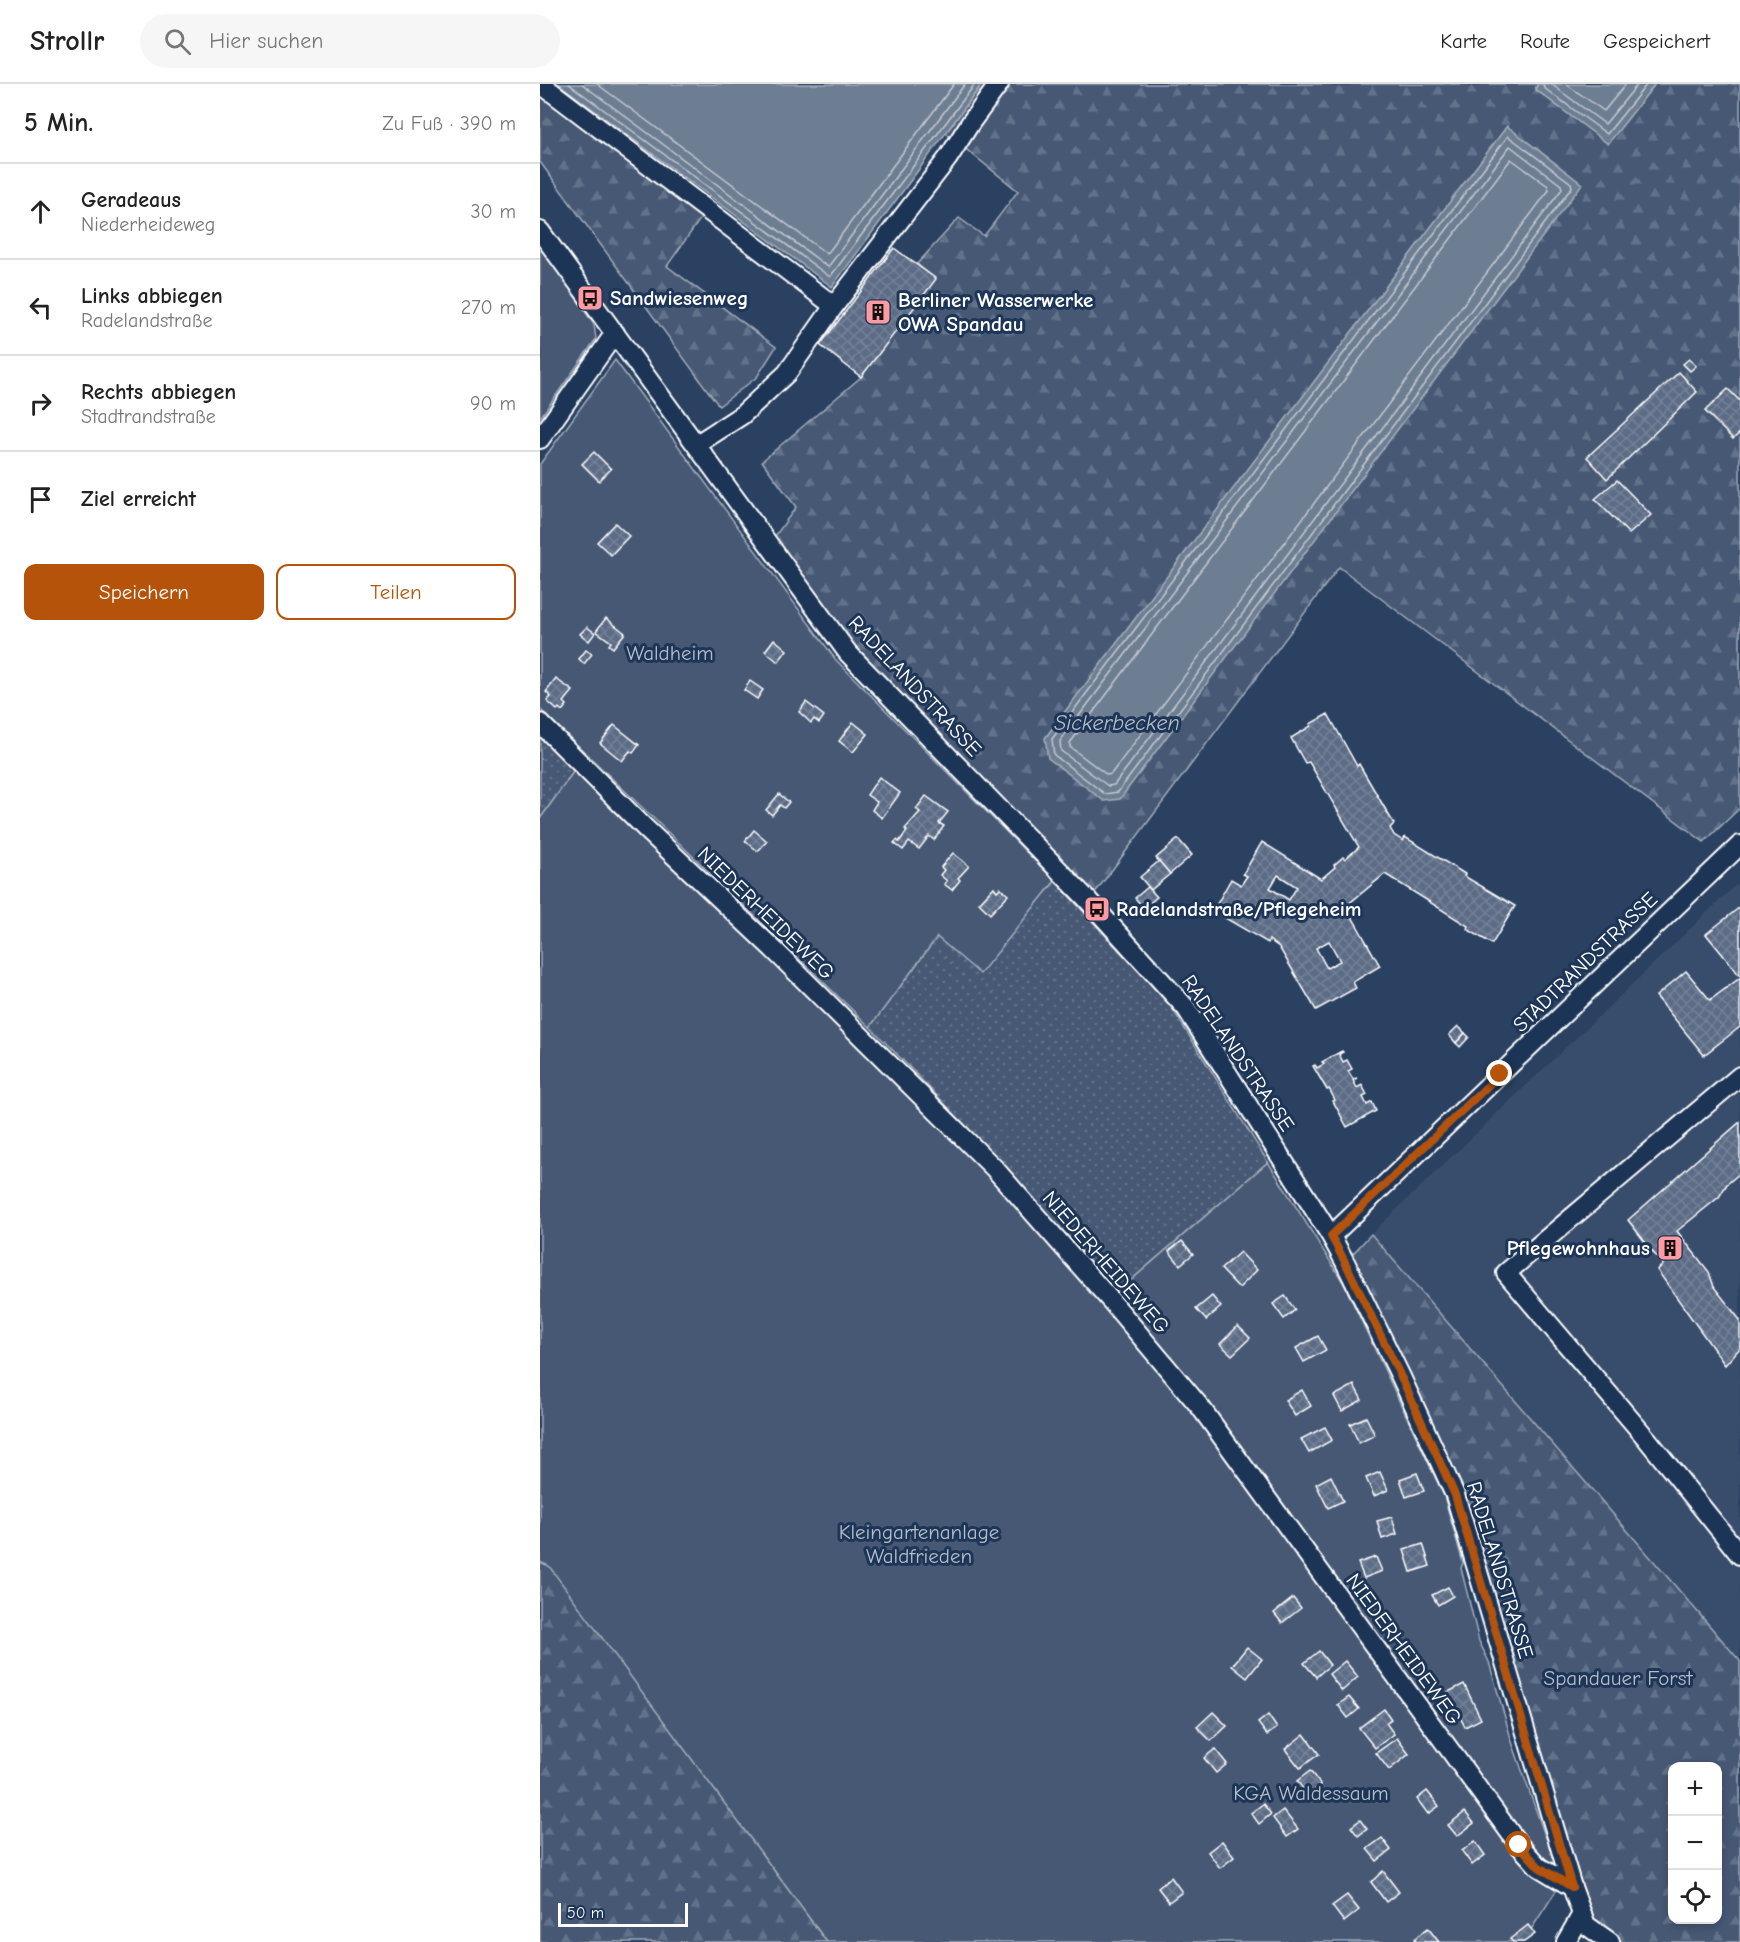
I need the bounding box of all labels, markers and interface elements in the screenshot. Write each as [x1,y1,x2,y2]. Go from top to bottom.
search box [140,14,560,68]
text: Strollr [30,25,104,57]
icon: search [161,25,194,58]
text: Hier suchen [209,28,323,54]
text: Karte [1440,29,1487,53]
text: Route [1520,29,1570,53]
text: Gespeichert [1603,29,1710,53]
text: 5 Min. [24,108,93,138]
text: Zu Fuß · 390 m [382,112,516,135]
text: Geradeaus [81,187,181,213]
icon: ahead [24,195,57,228]
text: 30 m [470,200,516,223]
text: Niederheideweg [81,213,215,236]
text: Links abbiegen [81,283,223,309]
bus stop icon: Sandwiesenweg [575,283,605,313]
place label: Sandwiesenweg [610,286,748,310]
place label: Berliner Wasserwerke OWA Spandau [898,288,1093,336]
icon: left [24,291,57,324]
text: 270 m [461,296,516,319]
building icon: Berliner Wasserwerke OWA Spandau [863,297,893,327]
text: Radelandstraße [81,309,212,332]
text: Rechts abbiegen [81,379,236,405]
icon: right [24,387,57,420]
text: 90 m [470,392,516,415]
text: Stadtrandstraße [81,405,216,428]
icon: arrive [24,483,57,516]
text: Ziel erreicht [81,486,196,512]
button: Speichern [24,564,264,620]
button: Teilen [276,564,516,620]
street label: RADELANDSTRASSE [844,611,986,761]
park label: Waldheim [626,641,714,665]
water label: Sickerbecken [1054,710,1180,736]
street label: NIEDERHEIDEWEG [693,842,839,984]
street label: STADTRANDSTRASSE [1508,887,1662,1037]
bus stop icon: Radelandstraße/Pflegeheim [1082,894,1112,924]
place label: Radelandstraße/Pflegeheim [1116,897,1362,921]
street label: RADELANDSTRASSE [1177,970,1299,1136]
route end [1486,1060,1512,1086]
street label: NIEDERHEIDEWEG [1038,1186,1174,1338]
building icon: Pflegewohnhaus [1655,1233,1685,1263]
place label: Pflegewohnhaus [1507,1236,1650,1260]
street label: RADELANDSTRASSE [1462,1479,1538,1661]
park label: Kleingartenanlage Waldfrieden [839,1520,999,1568]
street label: NIEDERHEIDEWEG [1341,1569,1467,1729]
park label: Spandauer Forst [1544,1666,1693,1690]
map controls [1668,1762,1722,1924]
button: + [1668,1762,1722,1816]
park label: KGA Waldessaum [1233,1781,1389,1805]
button: − [1668,1816,1722,1870]
route start [1505,1831,1531,1857]
button: locate [1668,1870,1722,1924]
scale bar [558,1900,688,1928]
text: 50 m [567,1904,604,1922]

